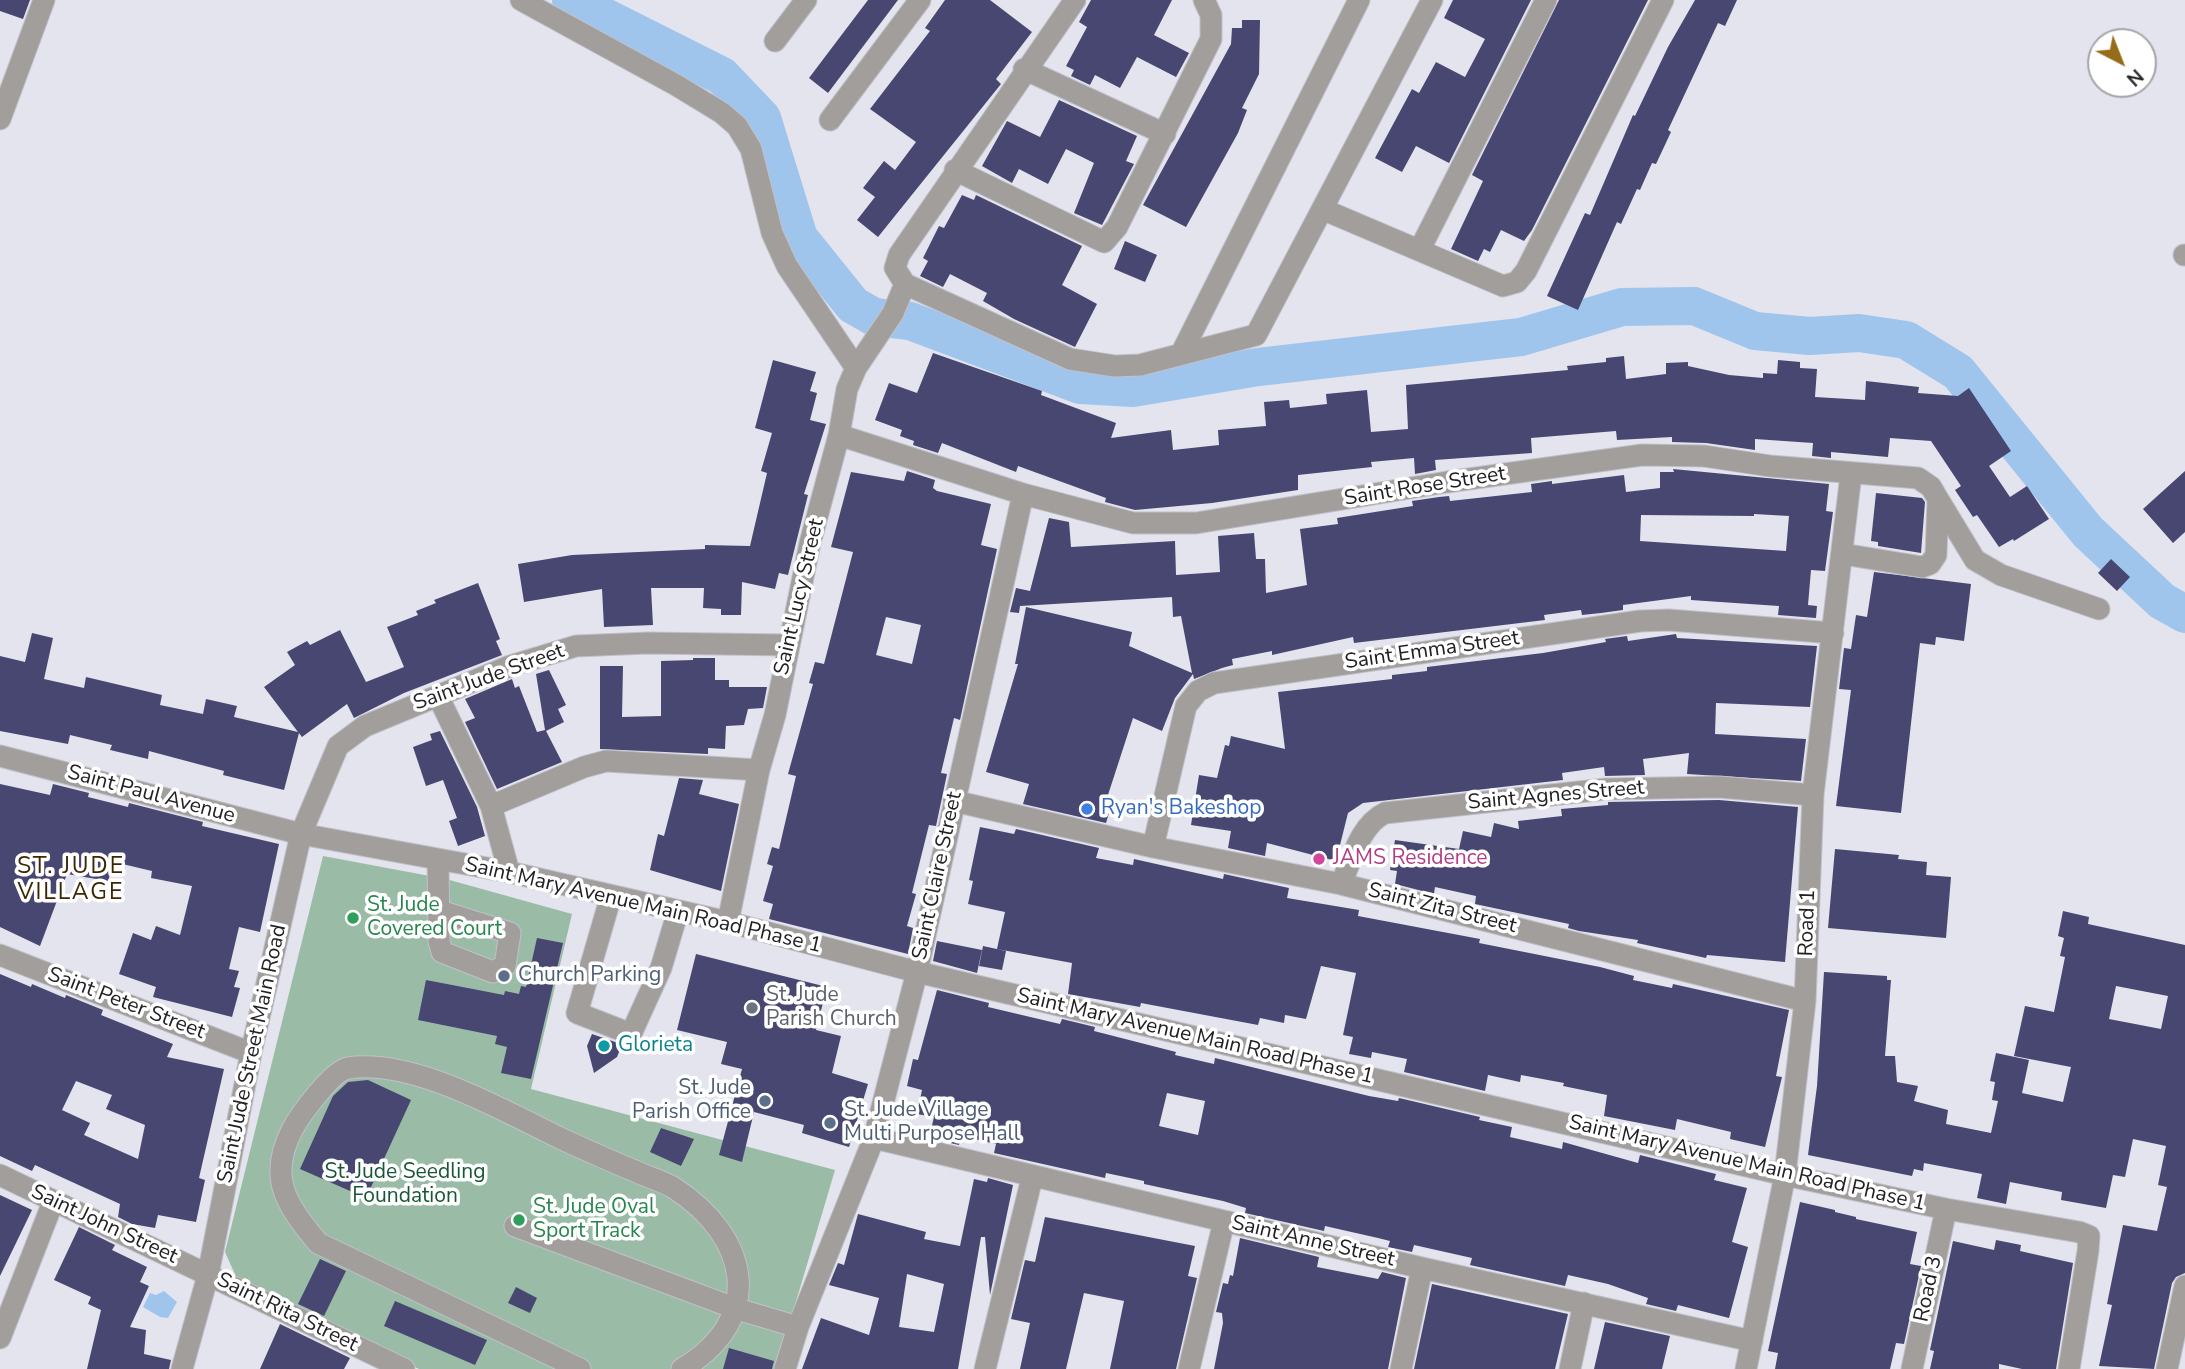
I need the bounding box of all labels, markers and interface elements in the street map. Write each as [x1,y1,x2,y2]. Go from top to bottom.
north arrow [2087,28,2157,98]
text: N [2121,63,2149,92]
street label: Saint Rose Street [1343,462,1507,512]
street label: Saint Lucy Street [770,516,830,678]
street label: Saint Emma Street [1343,626,1521,676]
street label: Saint Jude Street [410,639,568,717]
street label: Saint Paul Avenue [64,761,238,829]
street label: Saint Agnes Street [1467,776,1645,816]
street label: Saint Claire Street [908,790,968,962]
place label: Ryan's Bakeshop [1101,796,1262,822]
marker: Ryan's Bakeshop [1079,801,1095,817]
place label: JAMS Residence [1333,846,1487,872]
marker: JAMS Residence [1311,851,1327,867]
district label: ST. JUDE VILLAGE [18,853,124,907]
street label: Saint Mary Avenue Main Road Phase 1 [462,853,824,959]
street label: Saint Zita Street [1365,878,1519,940]
street label: Road 1 [1794,889,1822,957]
place label: St. Jude Covered Court [367,893,502,943]
marker: St. Jude Covered Court [345,910,361,926]
street label: Saint Jude Street Main Road [213,922,293,1186]
street label: Saint Peter Street [44,962,208,1046]
place label: Church Parking [518,963,661,989]
marker: Church Parking [496,968,512,984]
place label: St. Jude Parish Church [766,983,897,1033]
street label: Saint Mary Avenue Main Road Phase 1 [1014,984,1376,1090]
marker: St. Jude Parish Church [744,1000,760,1016]
place label: Glorieta [618,1033,693,1059]
marker: Glorieta [596,1038,612,1054]
place label: St. Jude Parish Office [632,1076,751,1126]
marker: St. Jude Parish Office [757,1093,773,1109]
place label: St. Jude Village Multi Purpose Hall [844,1098,1020,1148]
street label: Saint Mary Avenue Main Road Phase 1 [1566,1111,1928,1217]
marker: St. Jude Village Multi Purpose Hall [822,1115,838,1131]
park label: St. Jude Seedling Foundation [325,1160,485,1210]
street label: Saint John Street [27,1180,181,1270]
place label: St. Jude Oval Sport Track [533,1195,655,1245]
street label: Saint Anne Street [1229,1211,1397,1273]
marker: St. Jude Oval Sport Track [511,1212,527,1228]
street label: Road 3 [1910,1254,1948,1324]
street label: Saint Rita Street [212,1268,362,1358]

